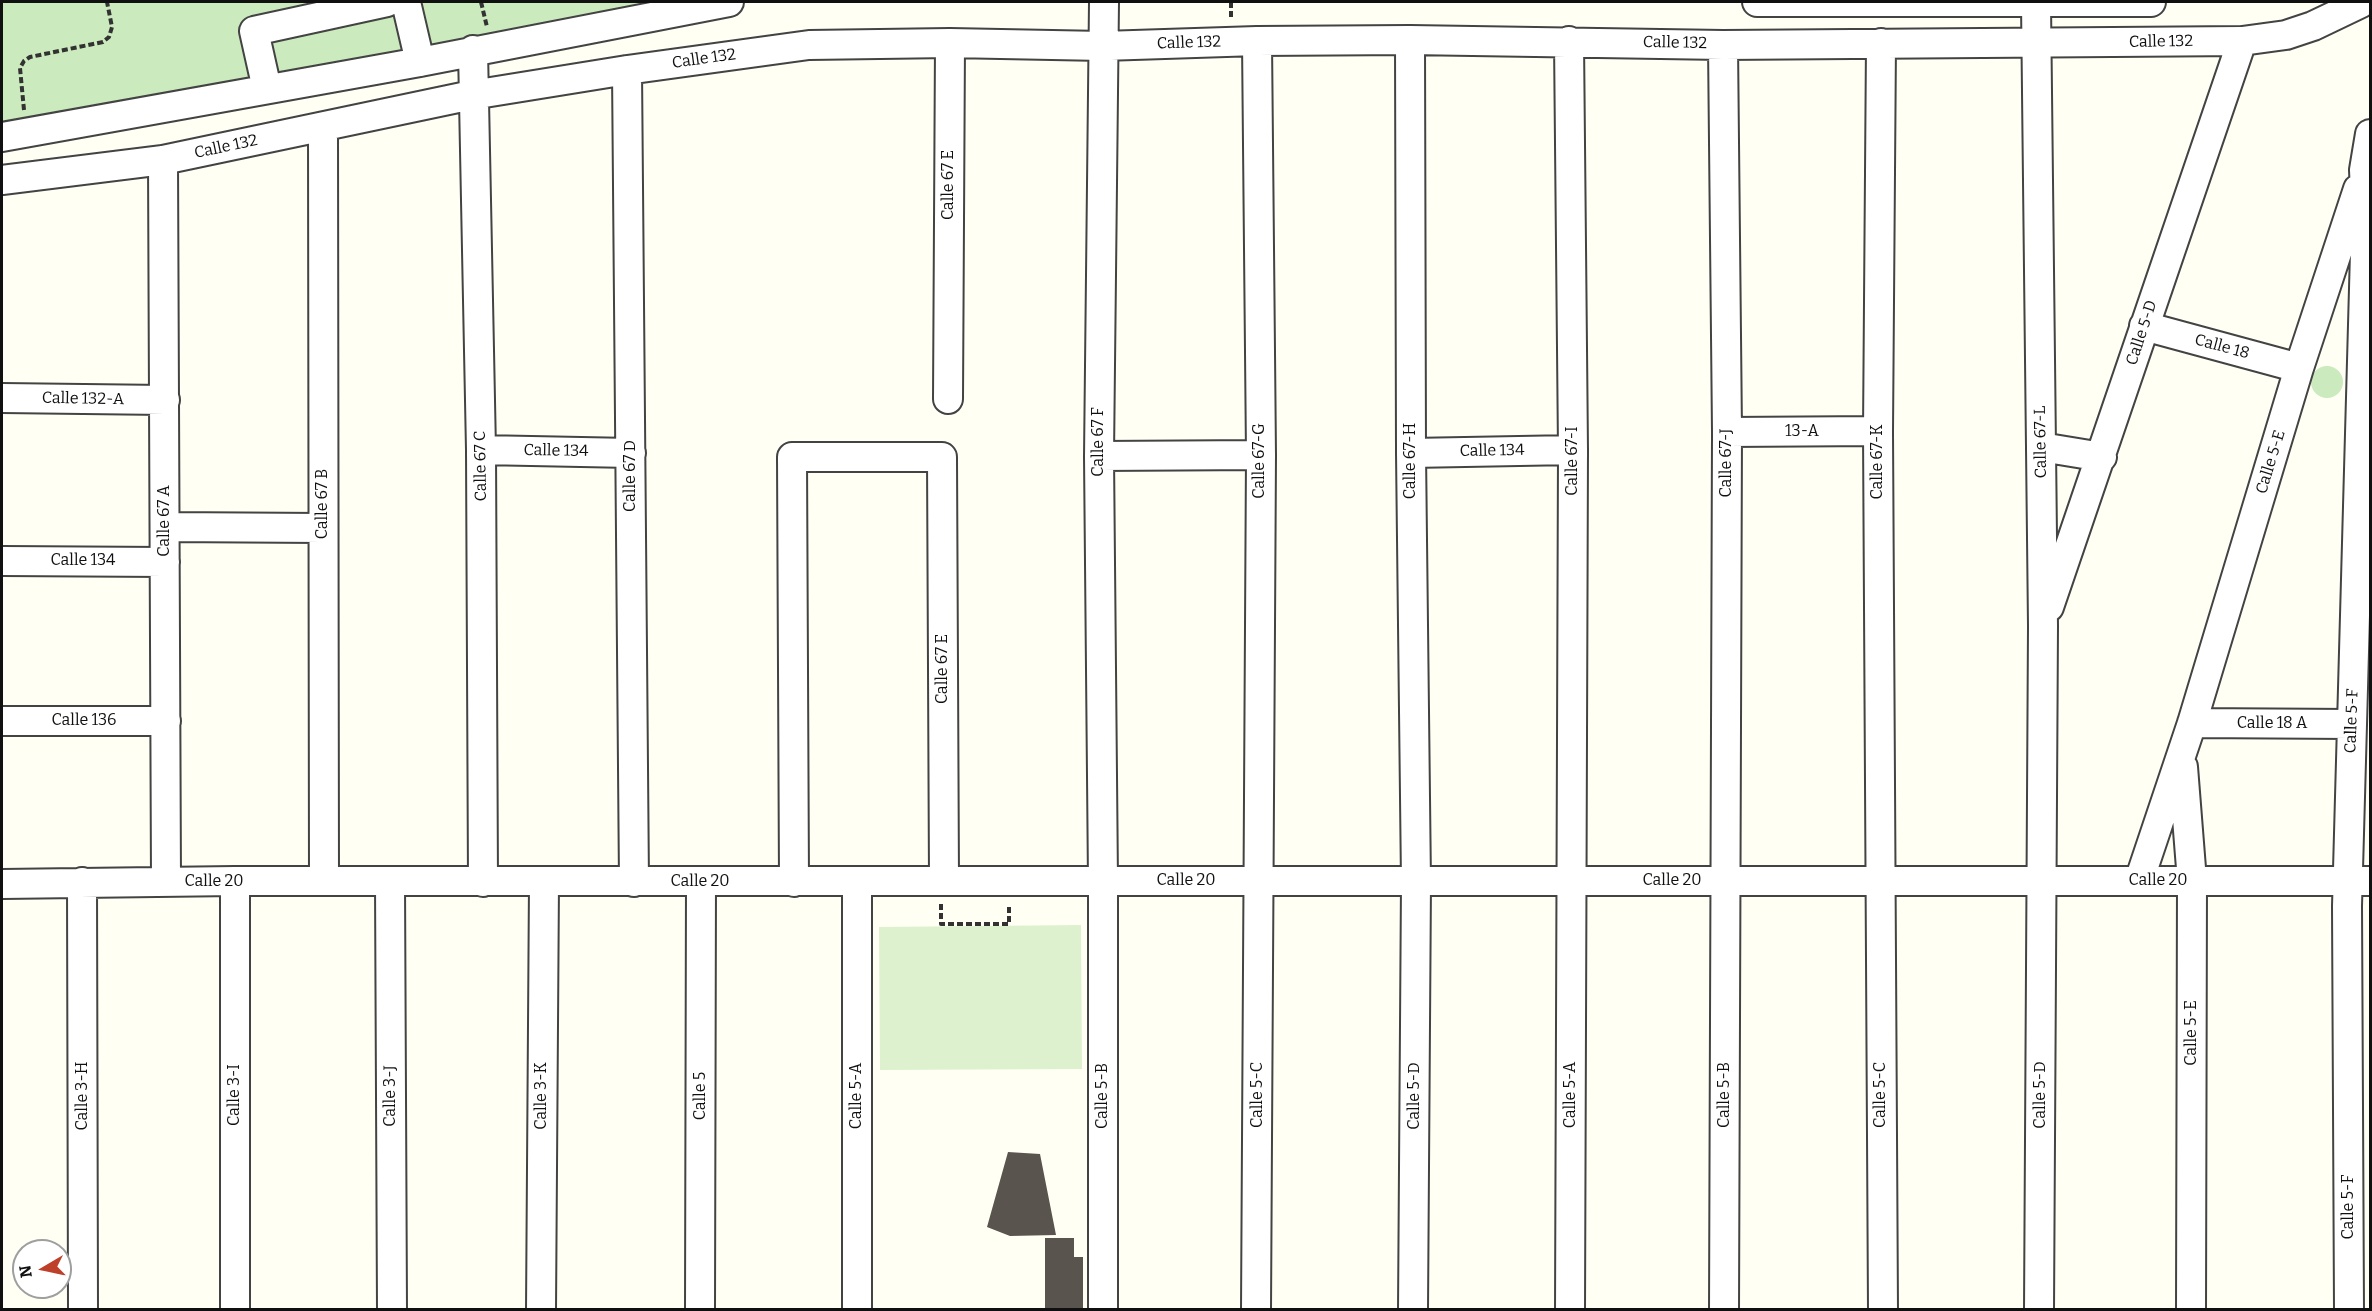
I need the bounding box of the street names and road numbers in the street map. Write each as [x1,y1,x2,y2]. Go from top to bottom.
street label: Calle 132 [1157,32,1221,54]
street label: Calle 132 [2129,32,2193,52]
street label: Calle 132 [1643,33,1707,53]
street label: Calle 132 [671,45,737,73]
street label: Calle 132 [193,131,259,163]
street label: Calle 67 E [939,150,959,220]
street label: Calle 5-D [2122,298,2162,368]
street label: Calle 18 [2192,330,2252,364]
street label: Calle 132-A [42,389,124,409]
street label: Calle 67-L [2031,406,2051,478]
street label: Calle 67 F [1089,407,1109,477]
street label: 13-A [1785,422,1819,442]
street label: Calle 67-G [1250,423,1270,499]
street label: Calle 67-H [1401,423,1421,499]
street label: Calle 67-K [1868,424,1888,500]
street label: Calle 67-I [1563,426,1583,496]
street label: Calle 67-J [1717,428,1737,498]
street label: Calle 5-E [2252,428,2290,496]
street label: Calle 67 C [471,431,491,501]
street label: Calle 67 D [621,440,641,512]
street label: Calle 134 [523,441,589,461]
street label: Calle 134 [1459,441,1525,461]
street label: Calle 67 B [313,469,333,539]
street label: Calle 67 A [155,485,175,557]
street label: Calle 134 [51,551,115,571]
street label: Calle 67 E [933,634,953,704]
street label: Calle 5-F [2341,688,2363,754]
street label: Calle 136 [52,711,116,731]
street label: Calle 18 A [2237,714,2307,734]
street label: Calle 20 [1157,871,1215,891]
street label: Calle 20 [1643,871,1701,891]
street label: Calle 20 [2129,871,2187,891]
street label: Calle 20 [185,872,243,892]
street label: Calle 20 [671,872,729,892]
street label: Calle 5-E [2182,1000,2202,1066]
street label: Calle 3-H [73,1061,93,1131]
street label: Calle 5-D [2031,1061,2051,1129]
street label: Calle 3-K [532,1062,552,1130]
street label: Calle 5-C [1248,1062,1268,1128]
street label: Calle 5-D [1405,1062,1425,1130]
street label: Calle 5-A [1561,1062,1581,1128]
street label: Calle 5-B [1715,1062,1735,1128]
street label: Calle 5-C [1871,1062,1891,1128]
street label: Calle 5-A [847,1063,867,1129]
street label: Calle 5-B [1093,1063,1113,1129]
street label: Calle 3-I [225,1064,245,1126]
street label: Calle 3-J [381,1065,401,1127]
street label: Calle 5 [691,1072,711,1120]
street label: Calle 5-F [2339,1175,2359,1239]

